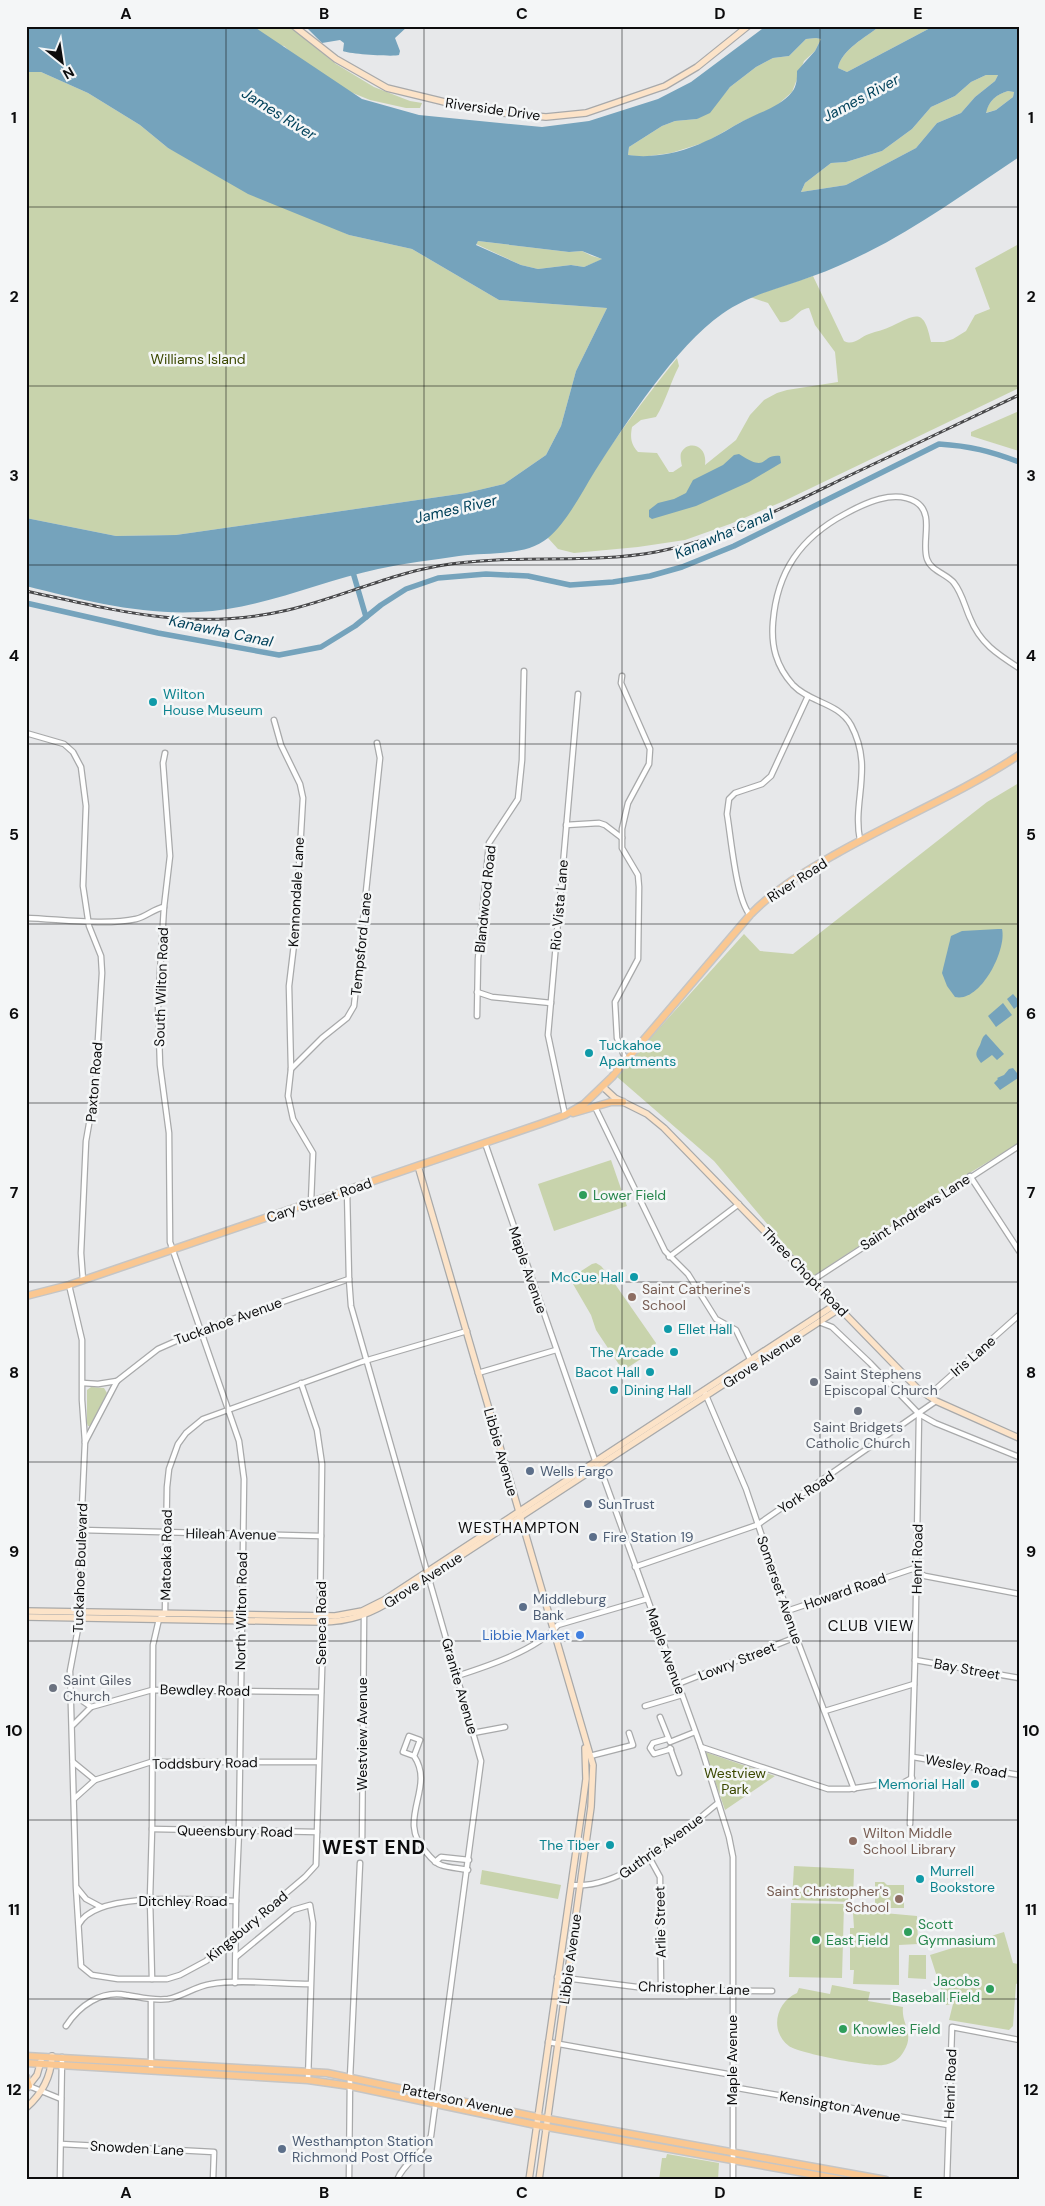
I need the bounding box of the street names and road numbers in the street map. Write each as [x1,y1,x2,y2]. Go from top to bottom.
street label: Riverside Drive [444,93,542,125]
street label: Kennondale Lane [284,836,308,948]
street label: Blandwood Road [470,844,500,954]
street label: River Road [764,854,830,906]
street label: Rio Vista Lane [546,859,572,951]
street label: Tempsford Lane [347,891,375,997]
street label: South Wilton Road [150,927,172,1047]
street label: Paxton Road [82,1041,106,1123]
street label: Saint Andrews Lane [857,1170,973,1254]
street label: Cary Street Road [264,1174,374,1226]
street label: Maple Avenue [505,1224,551,1316]
street label: Three Chopt Road [758,1224,852,1320]
street label: Tuckahoe Avenue [172,1293,284,1349]
street label: Grove Avenue [719,1328,805,1392]
street label: Iris Lane [947,1332,999,1380]
street label: Libbie Avenue [480,1406,522,1498]
street label: York Road [775,1467,837,1517]
street label: Tuckahoe Boulevard [69,1503,91,1633]
street label: Matoaka Road [156,1509,176,1601]
street label: Hileah Avenue [185,1524,277,1544]
street label: Henri Road [907,1524,927,1594]
street label: Somerset Avenue [753,1533,807,1647]
street label: Grove Avenue [380,1548,466,1612]
street label: North Wilton Road [231,1552,251,1670]
street label: Howard Road [802,1569,888,1613]
street label: Seneca Road [312,1581,330,1665]
street label: Maple Avenue [642,1605,690,1697]
street label: Granite Avenue [438,1636,482,1736]
street label: Lowry Street [696,1637,778,1685]
street label: Bay Street [932,1654,1002,1684]
street label: Westview Avenue [353,1677,371,1791]
street label: Bewdley Road [160,1680,250,1700]
street label: Wesley Road [924,1750,1008,1782]
street label: Toddsbury Road [152,1753,258,1773]
street label: Guthrie Avenue [615,1809,707,1883]
street label: Queensbury Road [177,1821,293,1841]
street label: Arlie Street [650,1886,670,1958]
street label: Kingsbury Road [203,1887,291,1965]
street label: Ditchley Road [138,1892,228,1910]
street label: Libbie Avenue [555,1913,585,2005]
street label: Christopher Lane [638,1977,750,1999]
street label: Maple Avenue [723,2015,741,2105]
street label: Henri Road [940,2049,960,2119]
street label: Patterson Avenue [400,2079,516,2121]
street label: Kensington Avenue [778,2086,902,2126]
street label: Snowden Lane [90,2137,184,2159]

